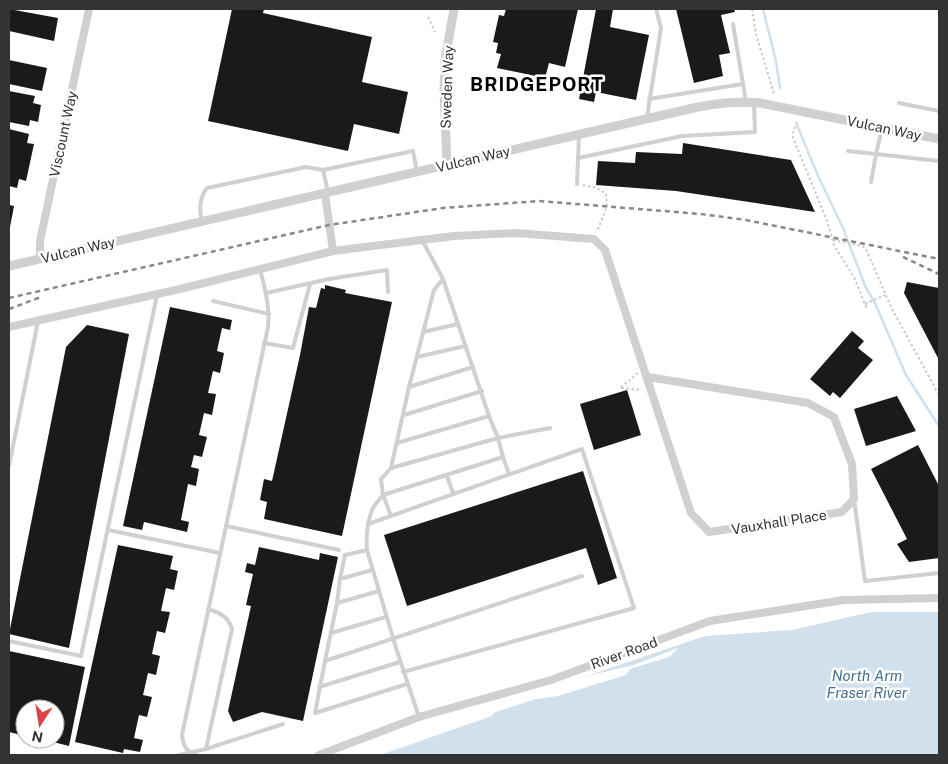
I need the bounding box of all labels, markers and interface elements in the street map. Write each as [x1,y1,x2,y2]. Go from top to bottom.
street label: Sweden Way [438,45,456,129]
district label: BRIDGEPORT [470,73,604,95]
street label: Viscount Way [46,89,80,179]
street label: Vulcan Way [845,112,923,144]
street label: Vulcan Way [434,143,512,175]
street label: Vulcan Way [39,234,117,266]
street label: Vauxhall Place [730,507,828,537]
street label: River Road [588,634,660,672]
water label: North Arm Fraser River [827,667,908,701]
north arrow [15,699,65,749]
text: N [30,728,44,746]

